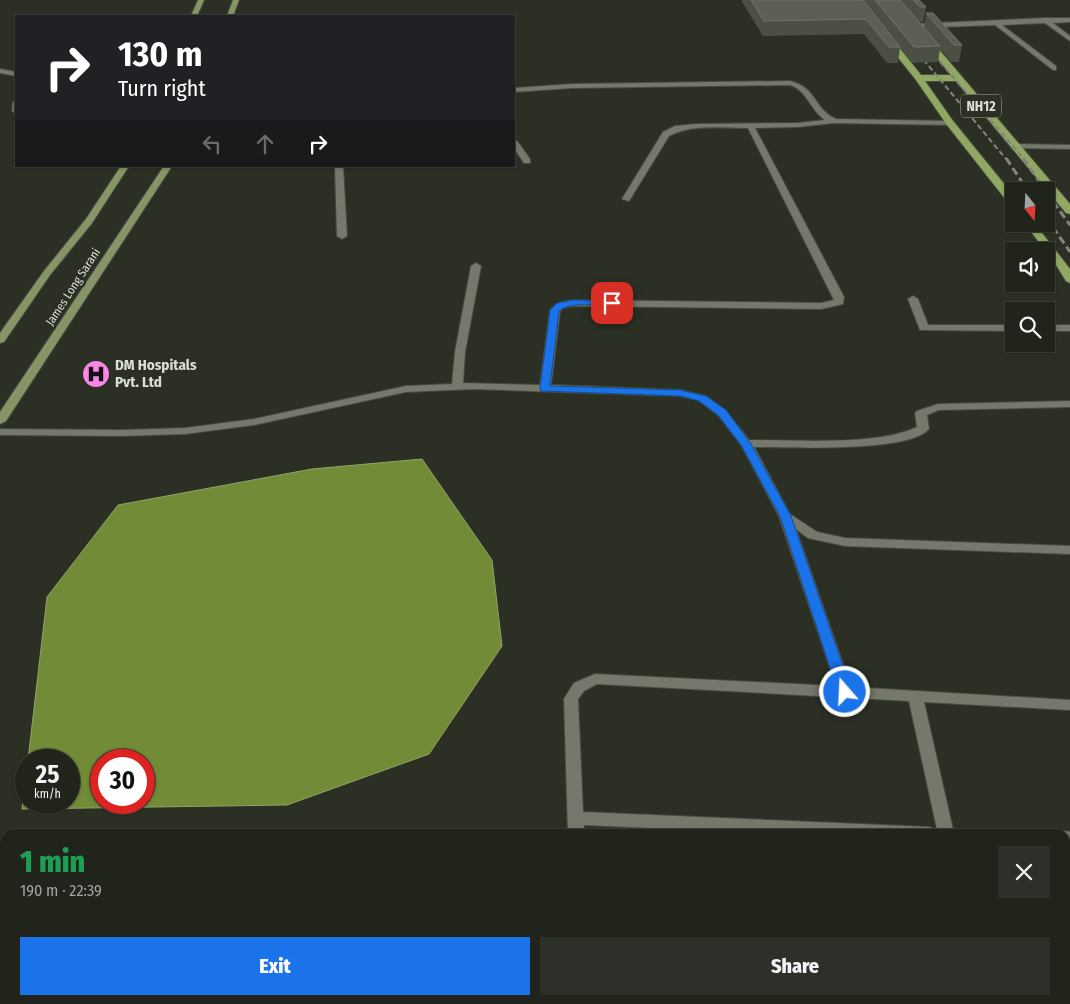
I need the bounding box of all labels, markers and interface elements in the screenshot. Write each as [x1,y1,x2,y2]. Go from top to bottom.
text: 130 m [118,33,202,75]
icon: right [35,35,100,100]
text: Turn right [118,75,206,102]
road number: NH12 [961,94,1001,118]
icon: left [198,130,226,158]
icon: ahead [251,130,279,158]
icon: right [304,130,332,158]
north arrow [1005,182,1055,232]
map controls [1005,182,1055,352]
button: sound [1005,242,1055,292]
street label: James Long Sarani [43,246,103,328]
pin [591,282,633,324]
icon: arrive [598,289,626,317]
button: search [1005,302,1055,352]
place label: DM Hospitals Pvt. Ltd [115,356,197,391]
hospital icon: DM Hospitals Pvt. Ltd [81,359,111,389]
position arrow [818,665,870,717]
speed limit sign: 30 [90,749,155,814]
text: 25 [36,760,59,790]
text: km/h [34,787,61,801]
text: 1 min [20,844,85,880]
button: close [998,846,1050,898]
text: 190 m · 22:39 [20,881,102,900]
button: Exit [20,937,530,995]
button: Share [540,937,1050,995]

